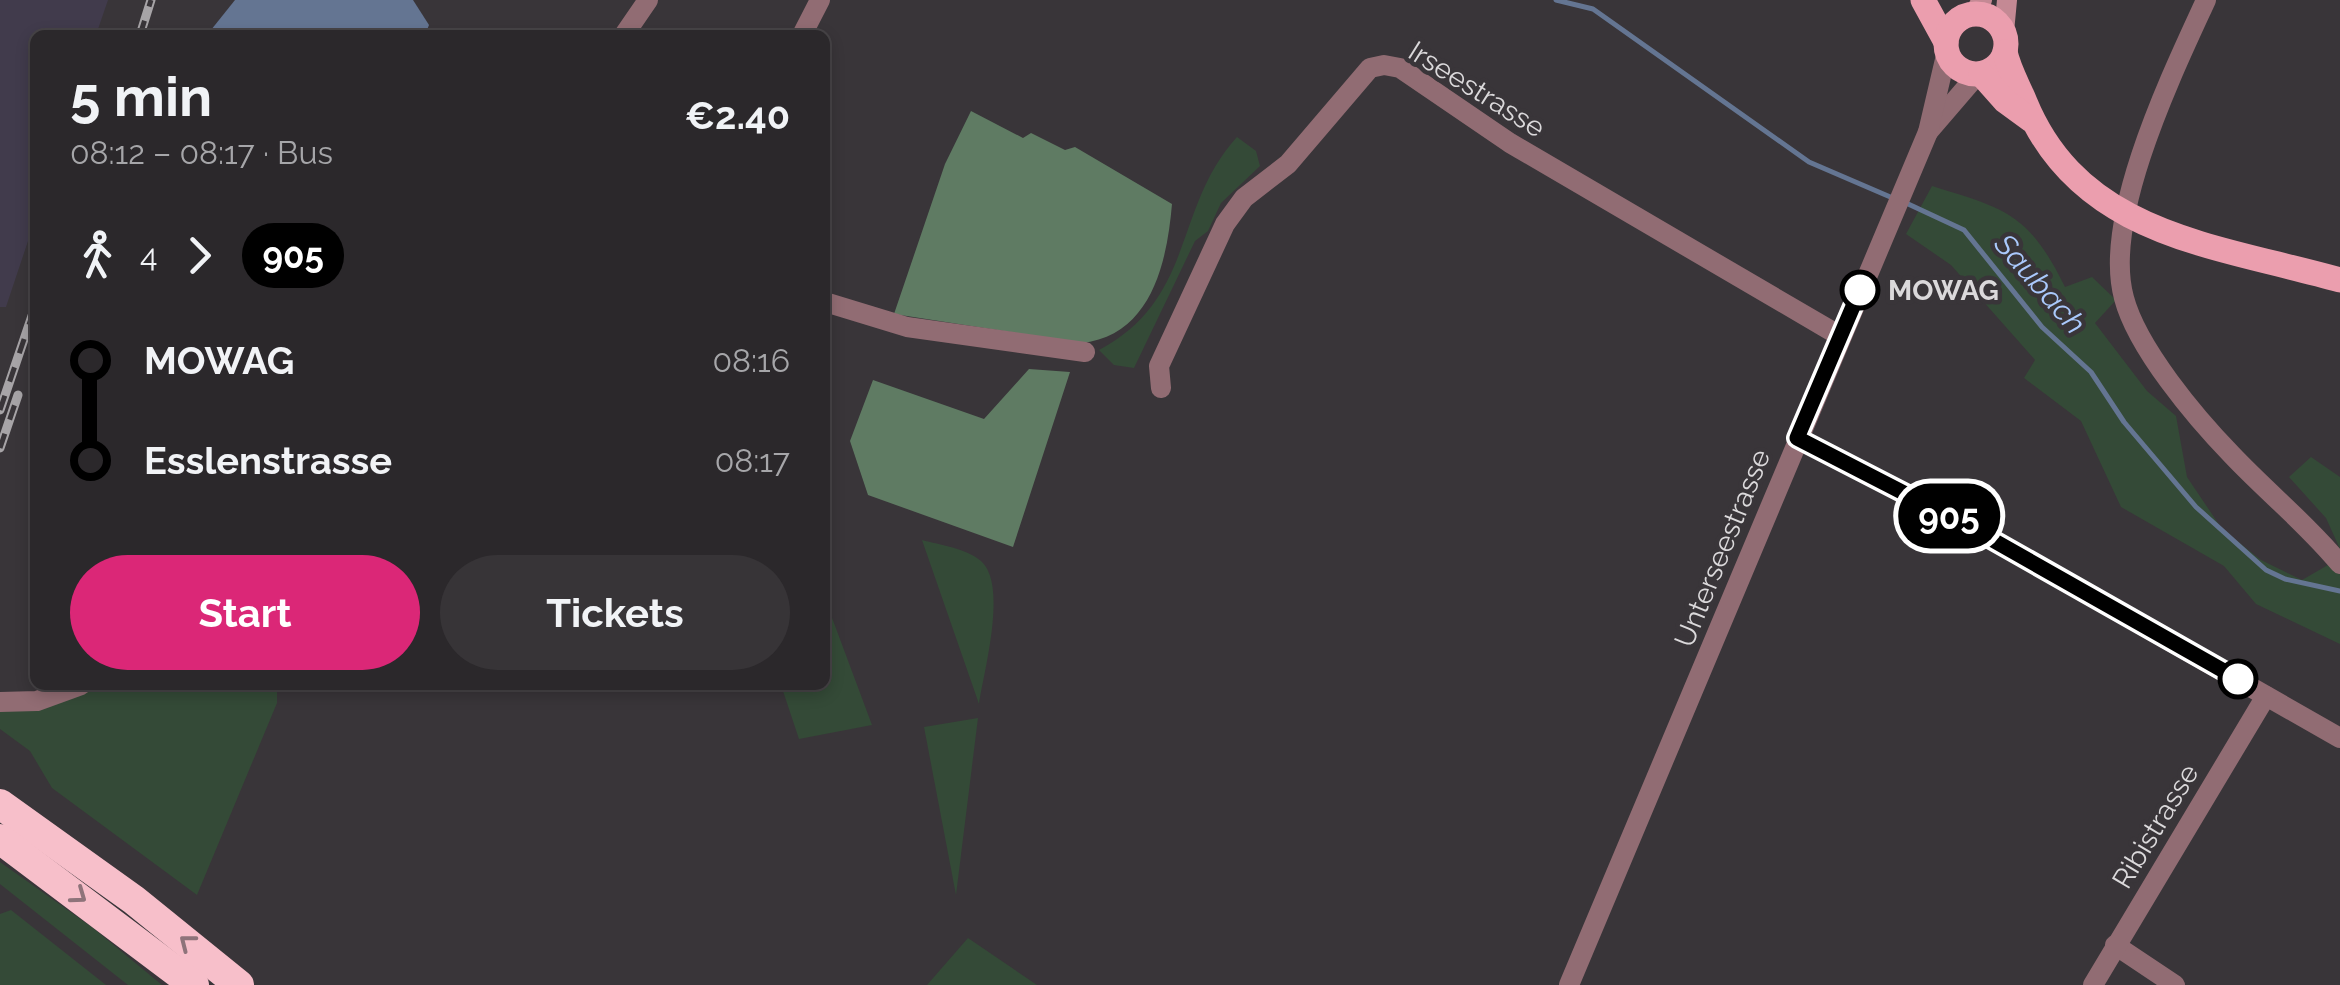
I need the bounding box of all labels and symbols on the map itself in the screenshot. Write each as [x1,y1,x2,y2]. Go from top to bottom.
street label: Irseestrasse [1402,34,1551,144]
water label: Saubach [1987,226,2093,341]
marker: MOWAG [1841,271,1879,309]
place label: MOWAG [1888,274,1999,307]
street label: Unterseestrasse [1668,444,1777,652]
line badge: 905 [1892,484,2006,548]
unlabelled marker [2219,660,2257,698]
street label: Ribistrasse [2105,758,2205,894]
one-way arrow [68,884,86,901]
one-way arrow [180,936,198,954]

